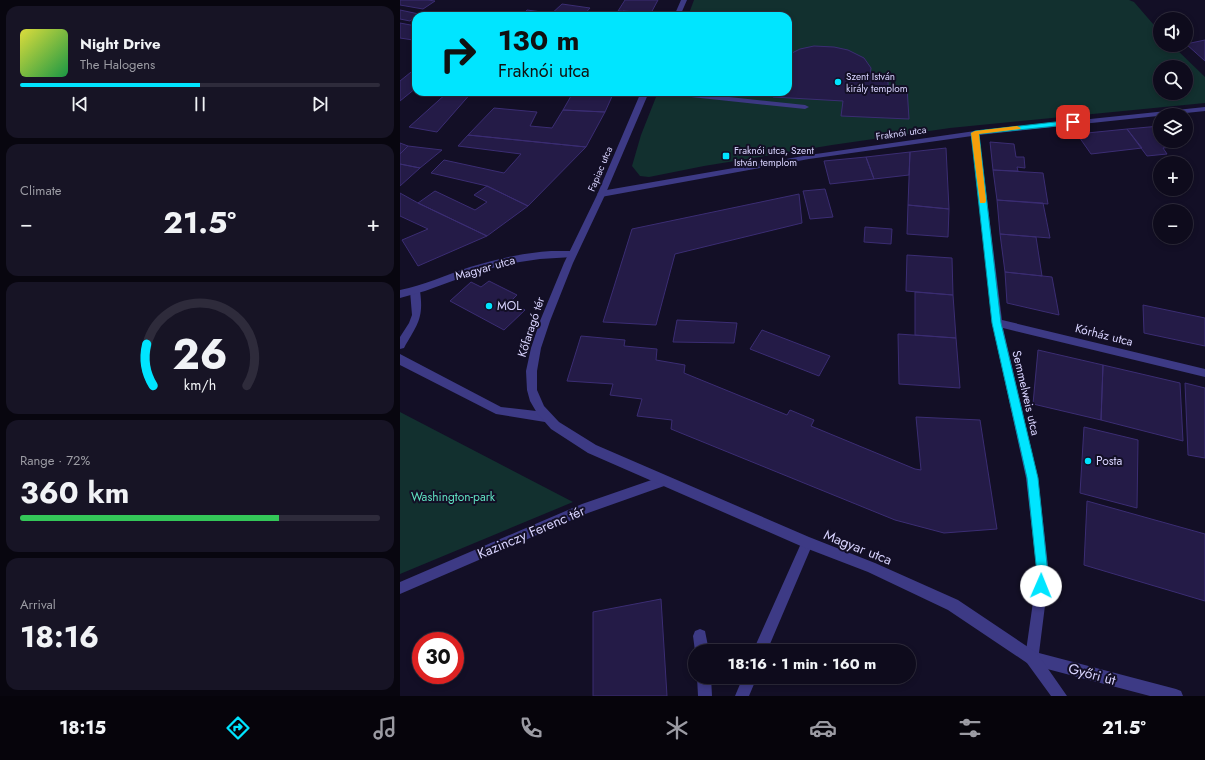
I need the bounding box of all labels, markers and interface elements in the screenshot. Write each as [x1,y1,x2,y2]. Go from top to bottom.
map controls [1153,12,1193,244]
button: sound [1153,12,1193,52]
text: 130 m [498,20,580,61]
icon: right [432,28,484,80]
text: Night Drive [80,33,161,55]
text: The Halogens [80,55,155,74]
text: Fraknói utca [498,58,590,84]
button: search [1153,60,1193,100]
place label: Szent István király templom [846,69,908,96]
marker: Szent István király templom [833,77,843,87]
icon: previous [69,93,91,115]
icon: pause [189,93,211,115]
icon: next [309,93,331,115]
pin [1056,105,1090,139]
button: layers [1153,108,1193,148]
icon: arrive [1062,111,1084,133]
street label: Fraknói utca [875,122,927,144]
place label: Fraknói utca, Szent István templom [734,143,814,170]
street label: Fapiac utca [584,144,616,194]
marker: Fraknói utca, Szent István templom [721,151,731,161]
button: + [1153,156,1193,196]
text: Climate [20,181,61,200]
text: 21.5° [163,201,236,244]
button: − [1153,204,1193,244]
text: − [20,207,33,239]
text: + [366,207,380,239]
street label: Magyar utca [453,251,517,285]
street label: Kőfaragó tér [513,294,550,360]
place label: MOL [497,297,522,315]
marker: MOL [484,301,494,311]
street label: Kórház utca [1073,319,1135,351]
text: 26 [172,324,228,385]
street label: Semmelweis utca [1007,349,1045,438]
text: km/h [184,375,216,395]
text: Range · 72% [20,451,90,470]
place label: Posta [1096,452,1122,470]
marker: Posta [1083,456,1093,466]
text: 360 km [20,471,129,514]
park label: Washington-park [411,488,496,506]
street label: Kazinczy Ferenc tér [474,500,588,564]
street label: Magyar utca [821,524,895,570]
position arrow [1020,565,1062,607]
text: Arrival [20,595,56,614]
text: 18:16 [20,615,99,658]
speed limit sign: 30 [412,632,464,684]
text: 18:16 · 1 min · 160 m [728,653,876,675]
street label: Győri út [1066,658,1118,690]
icon: directions [224,714,252,742]
icon: music [371,714,399,742]
icon: phone [517,714,545,742]
icon: climate [663,714,691,742]
icon: car [809,714,837,742]
icon: filters [956,714,984,742]
text: 18:15 [59,715,106,741]
text: 21.5° [1102,715,1146,741]

